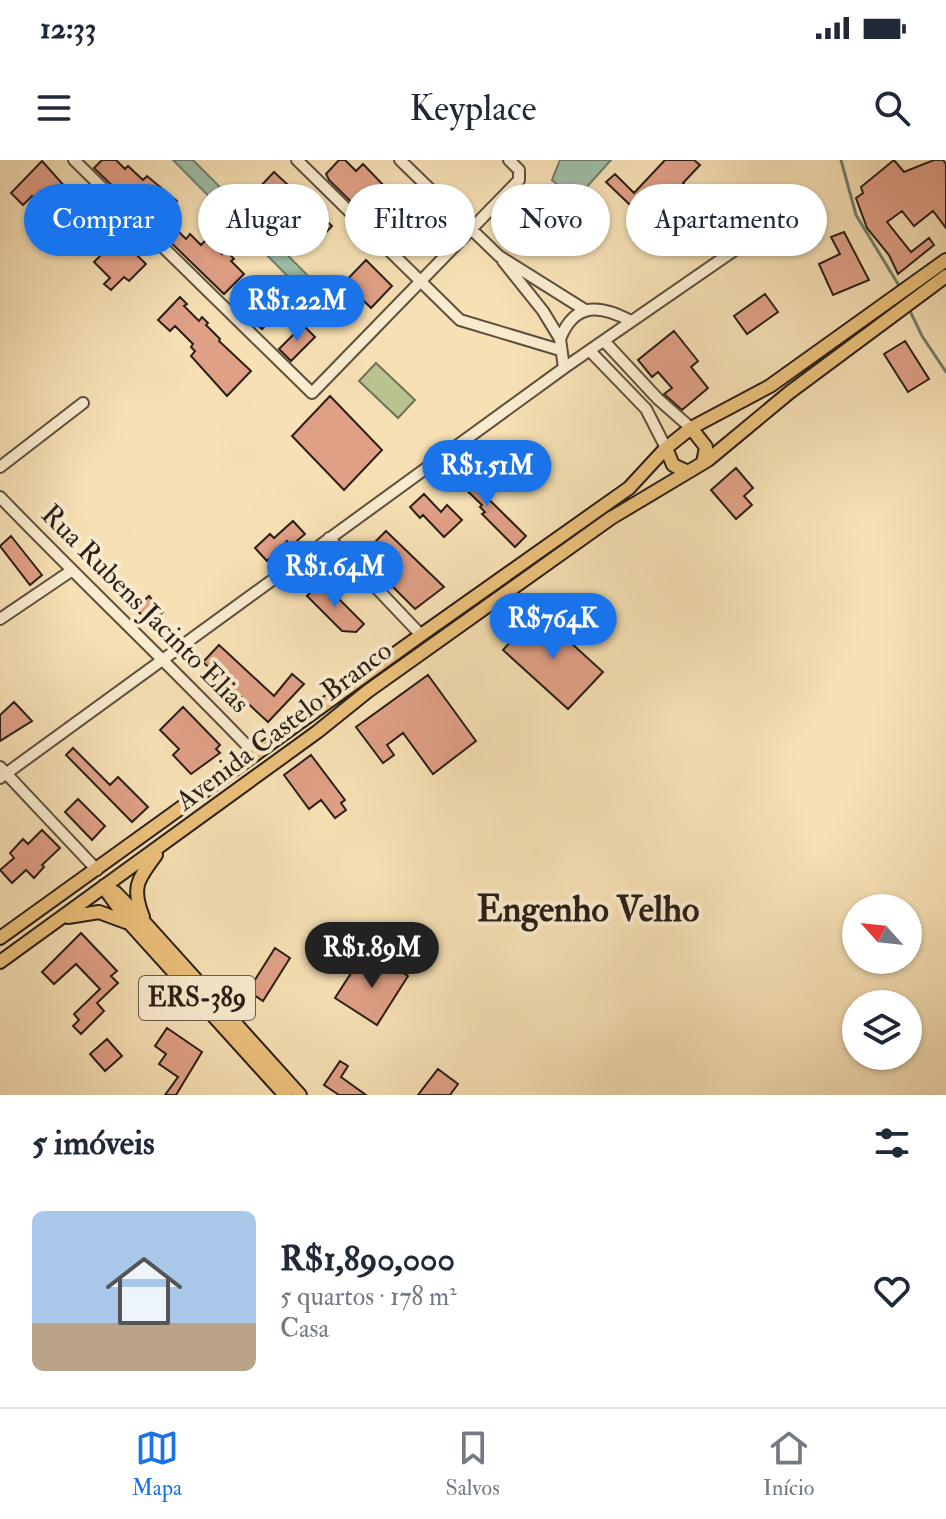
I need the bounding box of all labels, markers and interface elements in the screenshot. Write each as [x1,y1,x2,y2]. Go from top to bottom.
text: 12:33 [40,10,96,47]
icon: menu [32,86,76,130]
text: Keyplace [409,86,537,131]
icon: search [870,86,914,130]
chip: Comprar [24,184,182,256]
chip: Alugar [198,184,329,256]
chip: Filtros [345,184,475,256]
chip: Novo [491,184,610,256]
chip: Apartamento [626,184,827,256]
pin: R$1.22M [223,275,371,343]
text: R$1.22M [247,285,347,317]
pin: R$1.51M [413,440,561,508]
text: R$1.51M [440,450,534,482]
street label: Rua Rubens Jacinto Elias [33,497,257,721]
pin: R$1.64M [261,541,409,609]
text: R$1.64M [285,551,385,583]
pin: R$764K [488,593,618,661]
text: R$764K [508,603,598,635]
street label: Avenida Castelo Branco [168,633,399,819]
district label: Engenho Velho [477,887,699,932]
north arrow [842,894,922,974]
map controls [842,894,922,1070]
pin: R$1.89M [298,922,446,990]
text: R$1.89M [323,932,421,964]
road number: ERS-389 [139,976,255,1020]
button: layers [842,990,922,1070]
icon: filters [870,1121,914,1165]
text: 5 imóveis [32,1122,155,1165]
text: R$1,890,000 [280,1238,455,1281]
icon: home [96,1243,192,1339]
icon: heart [870,1269,914,1313]
text: 5 quartos · 178 m² [280,1281,457,1313]
text: Casa [280,1313,329,1345]
tab: Mapa [132,1426,182,1502]
tab: Salvos [445,1426,500,1502]
tab: Início [763,1426,814,1502]

